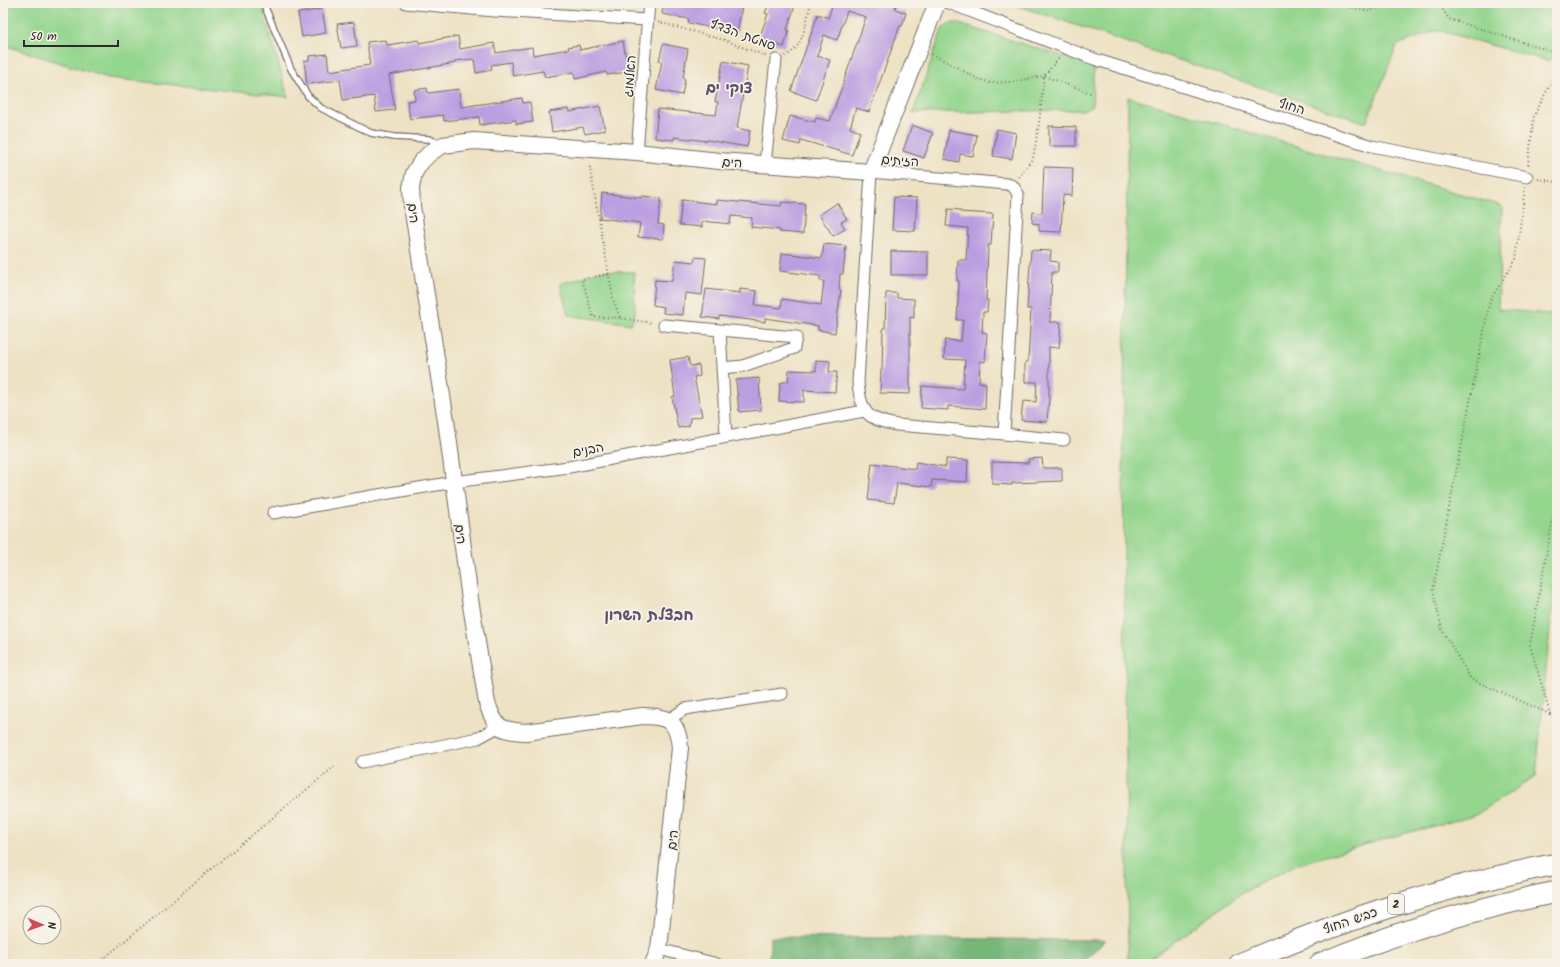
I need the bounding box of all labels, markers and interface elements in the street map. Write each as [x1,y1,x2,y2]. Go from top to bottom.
street label: סמטת הצדף [707,14,778,57]
scale bar [24,22,118,48]
text: 50 m [30,27,57,46]
street label: האלמוג [618,54,643,98]
district label: צוקי ים [706,77,752,101]
street label: החוף [1276,93,1307,121]
street label: הזיתים [880,150,920,173]
street label: הים [721,152,743,175]
street label: הים [401,202,424,225]
street label: הבנים [571,437,606,464]
street label: הים [448,523,471,546]
district label: חבצלת השרון [605,604,694,628]
street label: הים [662,829,685,851]
road number: 2 [1388,894,1404,914]
street label: כביש החוף [1320,902,1381,941]
north arrow [22,905,62,945]
text: N [42,922,60,929]

